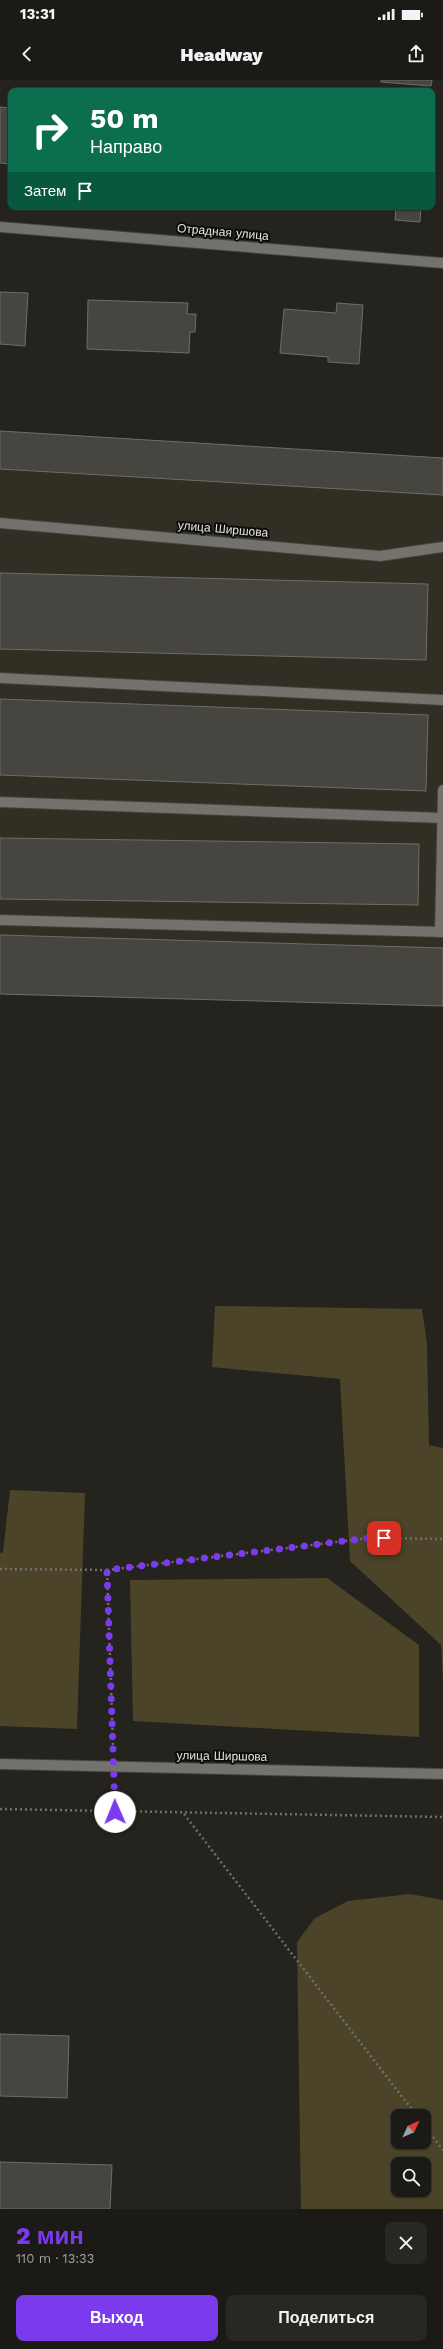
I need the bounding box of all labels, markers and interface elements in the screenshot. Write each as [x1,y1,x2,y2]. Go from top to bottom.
text: 13:31 [20,5,55,23]
icon: back [16,43,38,65]
icon: share [405,43,427,65]
text: Headway [180,44,263,65]
text: 50 m [90,102,159,135]
icon: right [24,104,76,156]
text: Направо [90,136,162,157]
icon: arrive [74,180,96,202]
text: Затем [24,182,66,200]
street label: Отрадная улица [177,221,270,243]
street label: улица Ширшова [177,518,269,540]
pin [367,1521,401,1555]
icon: arrive [373,1527,395,1549]
street label: улица Ширшова [177,1748,268,1764]
position arrow [94,1791,136,1833]
north arrow [391,2109,431,2149]
map controls [391,2109,431,2197]
button: search [391,2157,431,2197]
text: 2 мин [16,2222,84,2250]
button: close [385,2222,427,2264]
text: 110 m · 13:33 [16,2251,94,2266]
button: Выход [16,2295,218,2341]
button: Поделиться [226,2295,427,2341]

